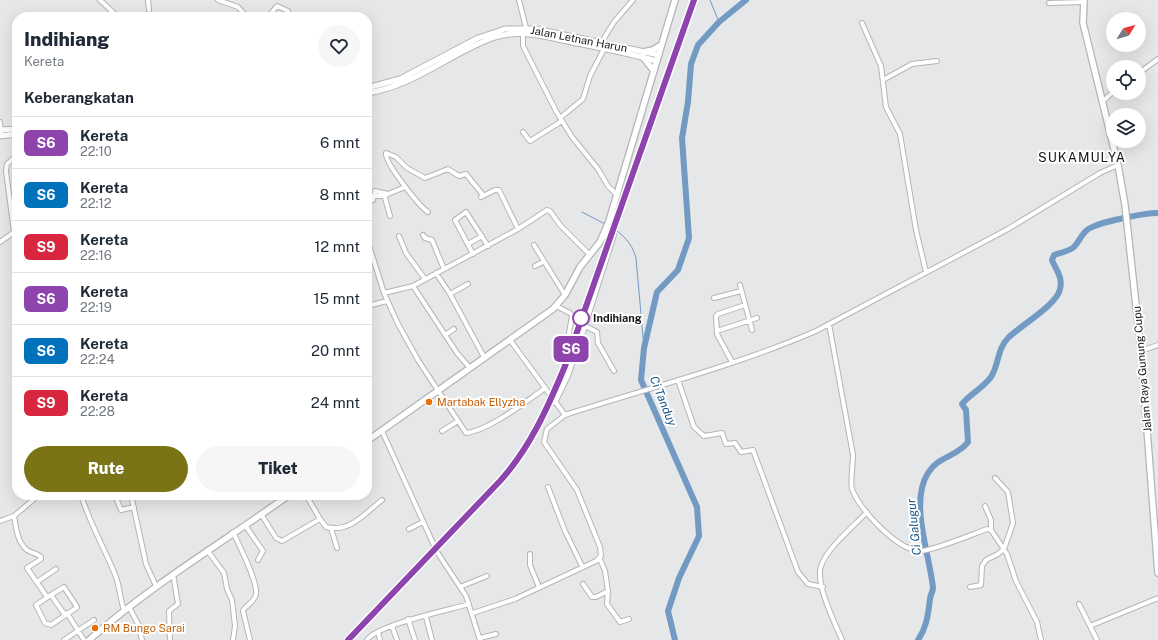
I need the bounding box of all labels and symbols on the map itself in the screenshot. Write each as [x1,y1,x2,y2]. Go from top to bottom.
north arrow [1106,12,1146,52]
street label: Jalan Letnan Harun [530,24,628,54]
district label: SUKAMULYA [1038,150,1126,165]
street label: Jalan Raya Gunung Cupu [1131,305,1153,433]
marker: Indihiang [572,309,590,327]
place label: Indihiang [593,312,642,324]
line badge: S6 [553,336,589,362]
water label: Ci Tanduy [647,374,680,429]
place label: Martabak Ellyzha [437,396,525,408]
marker: Martabak Ellyzha [424,397,434,407]
water label: Ci Galugur [904,497,924,556]
place label: RM Bungo Sarai [103,622,185,634]
marker: RM Bungo Sarai [90,623,100,633]

